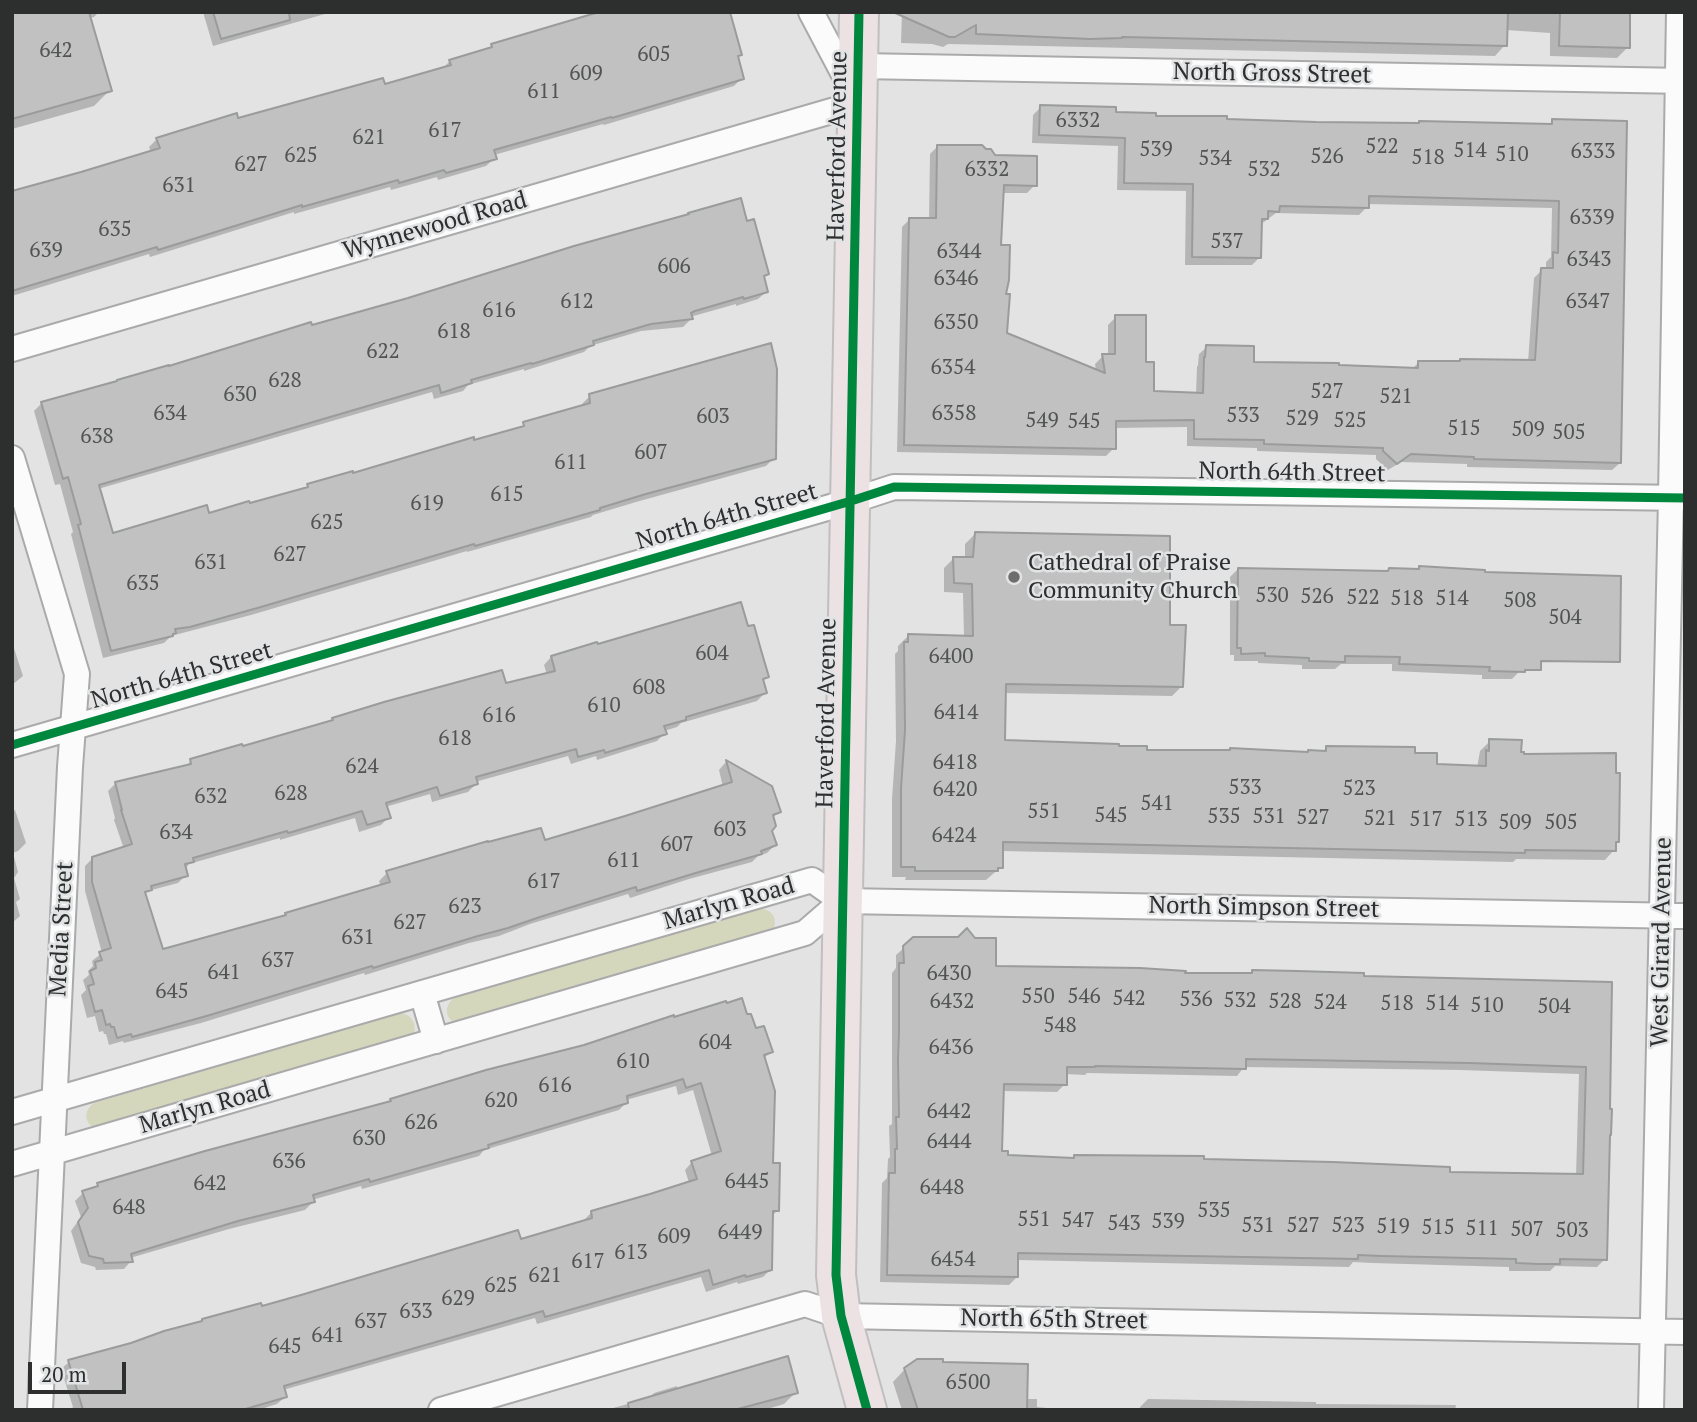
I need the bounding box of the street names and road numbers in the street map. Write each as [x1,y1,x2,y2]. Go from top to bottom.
street label: Haverford Avenue [822,50,854,242]
street label: North Gross Street [1172,58,1372,90]
street label: Wynnewood Road [340,186,530,266]
street label: North 64th Street [1198,457,1386,489]
street label: North 64th Street [633,477,821,557]
street label: Haverford Avenue [811,617,843,809]
street label: North 64th Street [88,636,276,716]
street label: West Girard Avenue [1646,837,1678,1047]
street label: Media Street [44,861,80,997]
street label: Marlyn Road [660,872,798,936]
street label: North Simpson Street [1148,892,1380,924]
street label: Marlyn Road [136,1076,274,1140]
street label: North 65th Street [960,1304,1148,1336]

